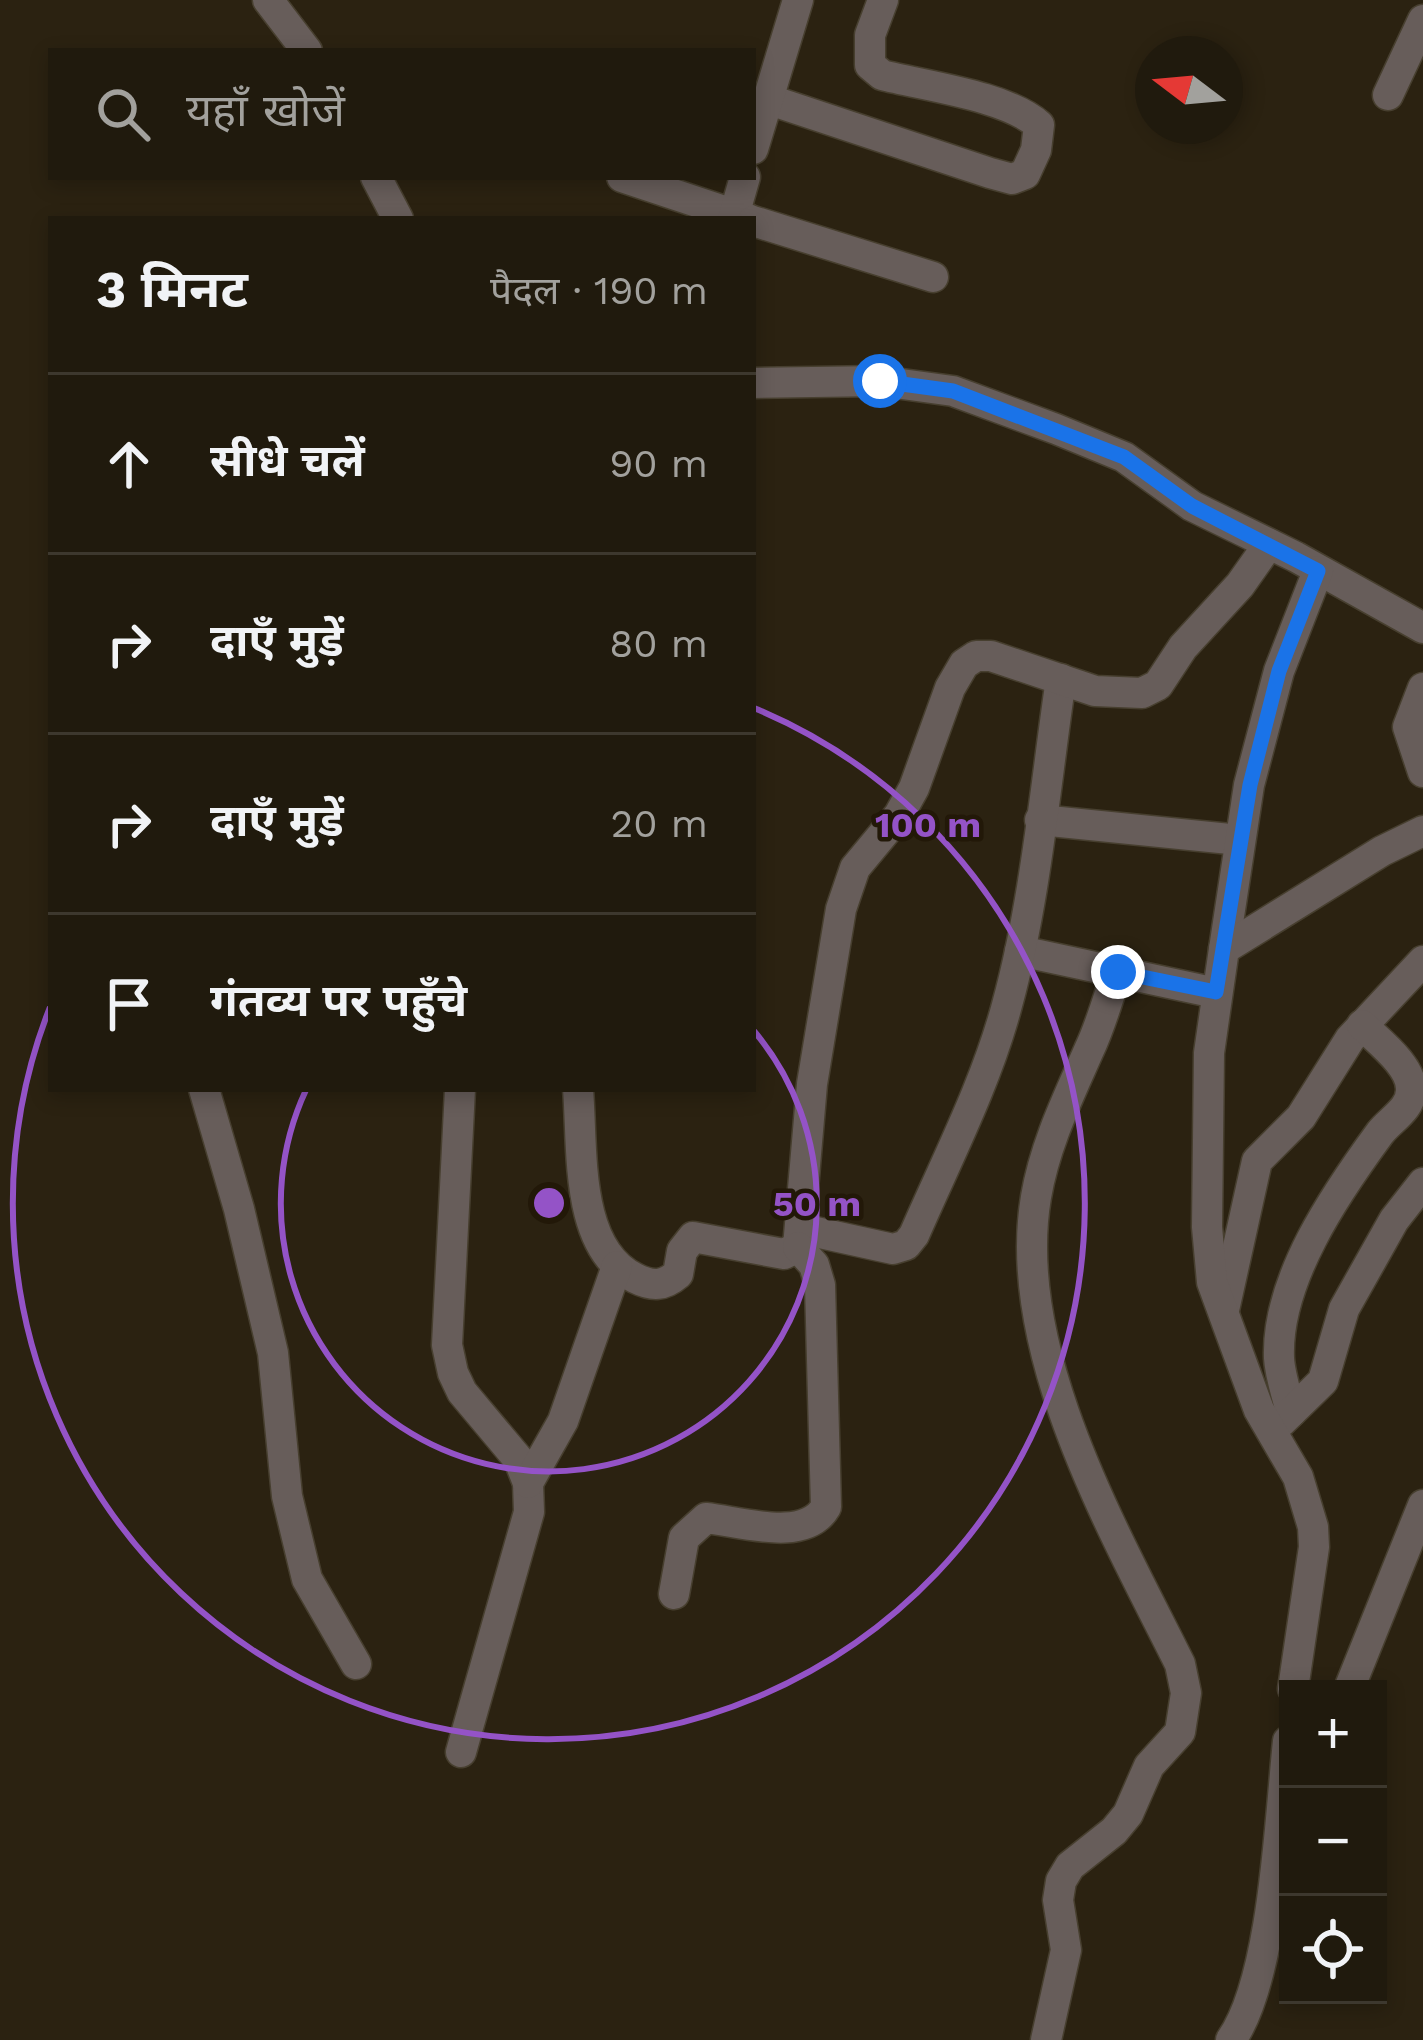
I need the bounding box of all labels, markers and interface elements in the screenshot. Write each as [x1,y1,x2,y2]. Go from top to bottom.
north arrow [1135,36,1243,144]
search box [48,48,756,180]
icon: search [90,81,156,147]
text: यहाँ खोजें [186,84,345,137]
text: 3 मिनट [96,260,248,319]
text: पैदल · 190 m [490,268,708,313]
route start [853,354,907,408]
icon: ahead [96,431,162,497]
text: सीधे चलें [210,434,365,487]
text: 90 m [609,441,708,486]
icon: right [96,611,162,677]
text: दाएँ मुड़ें [210,614,344,667]
text: 80 m [609,621,708,666]
icon: right [96,791,162,857]
text: दाएँ मुड़ें [210,794,344,847]
text: 20 m [611,801,708,846]
text: 100 m [875,804,981,846]
route end [1091,945,1145,999]
icon: arrive [96,971,162,1037]
text: गंतव्य पर पहुँचे [210,974,467,1027]
centre of rings [528,1182,570,1224]
text: 50 m [773,1183,861,1225]
map controls [1279,1680,1387,2004]
button: + [1279,1680,1387,1788]
button: − [1279,1788,1387,1896]
button: locate [1279,1896,1387,2004]

